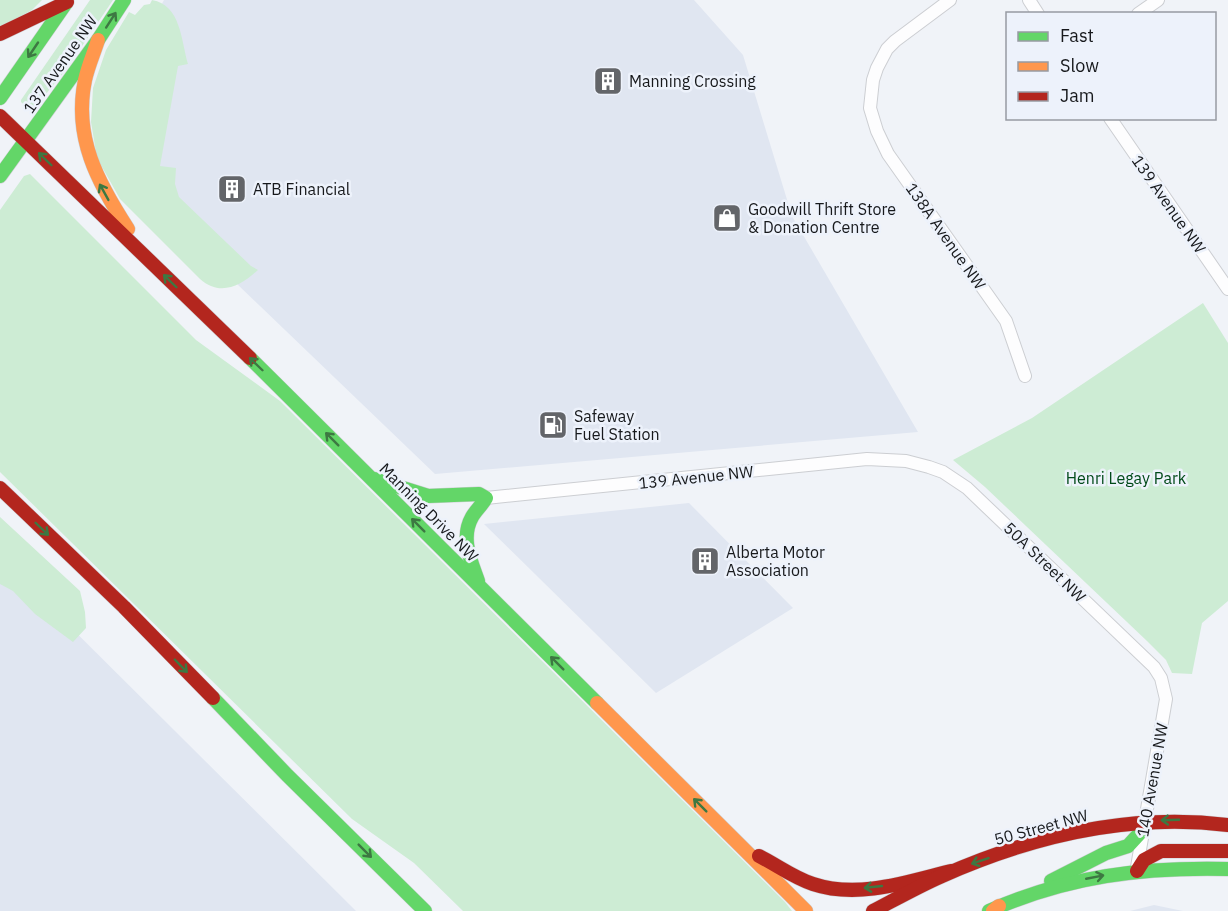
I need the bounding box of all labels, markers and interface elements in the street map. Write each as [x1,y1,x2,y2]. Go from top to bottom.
street label: 137 Avenue NW [19,11,101,117]
one-way arrow [106,12,118,29]
legend [1006,12,1216,120]
text: Fast [1060,24,1094,47]
one-way arrow [27,41,39,57]
text: Slow [1060,54,1099,77]
building icon: Manning Crossing [592,65,624,97]
place label: Manning Crossing [629,71,756,91]
text: Jam [1060,84,1095,107]
street label: 139 Avenue NW [1128,151,1210,257]
one-way arrow [37,152,52,167]
building icon: ATB Financial [216,173,248,205]
place label: ATB Financial [253,179,350,199]
street label: 138A Avenue NW [902,179,990,293]
one-way arrow [98,183,109,201]
place label: Goodwill Thrift Store & Donation Centre [748,199,896,237]
shop icon: Goodwill Thrift Store & Donation Centre [711,202,743,234]
one-way arrow [163,273,178,288]
one-way arrow [249,357,264,372]
place label: Safeway Fuel Station [574,406,660,444]
fuel station icon: Safeway Fuel Station [537,409,569,441]
one-way arrow [325,432,340,447]
street label: Manning Drive NW [375,458,483,566]
street label: 139 Avenue NW [638,461,754,493]
park label: Henri Legay Park [1066,468,1187,488]
one-way arrow [411,518,426,532]
street label: 50A Street NW [1000,518,1090,606]
one-way arrow [35,522,50,536]
place label: Alberta Motor Association [726,542,825,580]
building icon: Alberta Motor Association [689,545,721,577]
one-way arrow [549,655,564,670]
one-way arrow [174,658,188,673]
street label: 140 Avenue NW [1132,721,1172,839]
one-way arrow [692,798,707,812]
street label: 50 Street NW [992,805,1090,849]
one-way arrow [1160,814,1180,826]
one-way arrow [357,844,372,859]
one-way arrow [971,857,990,868]
one-way arrow [1084,871,1104,882]
one-way arrow [864,882,884,893]

